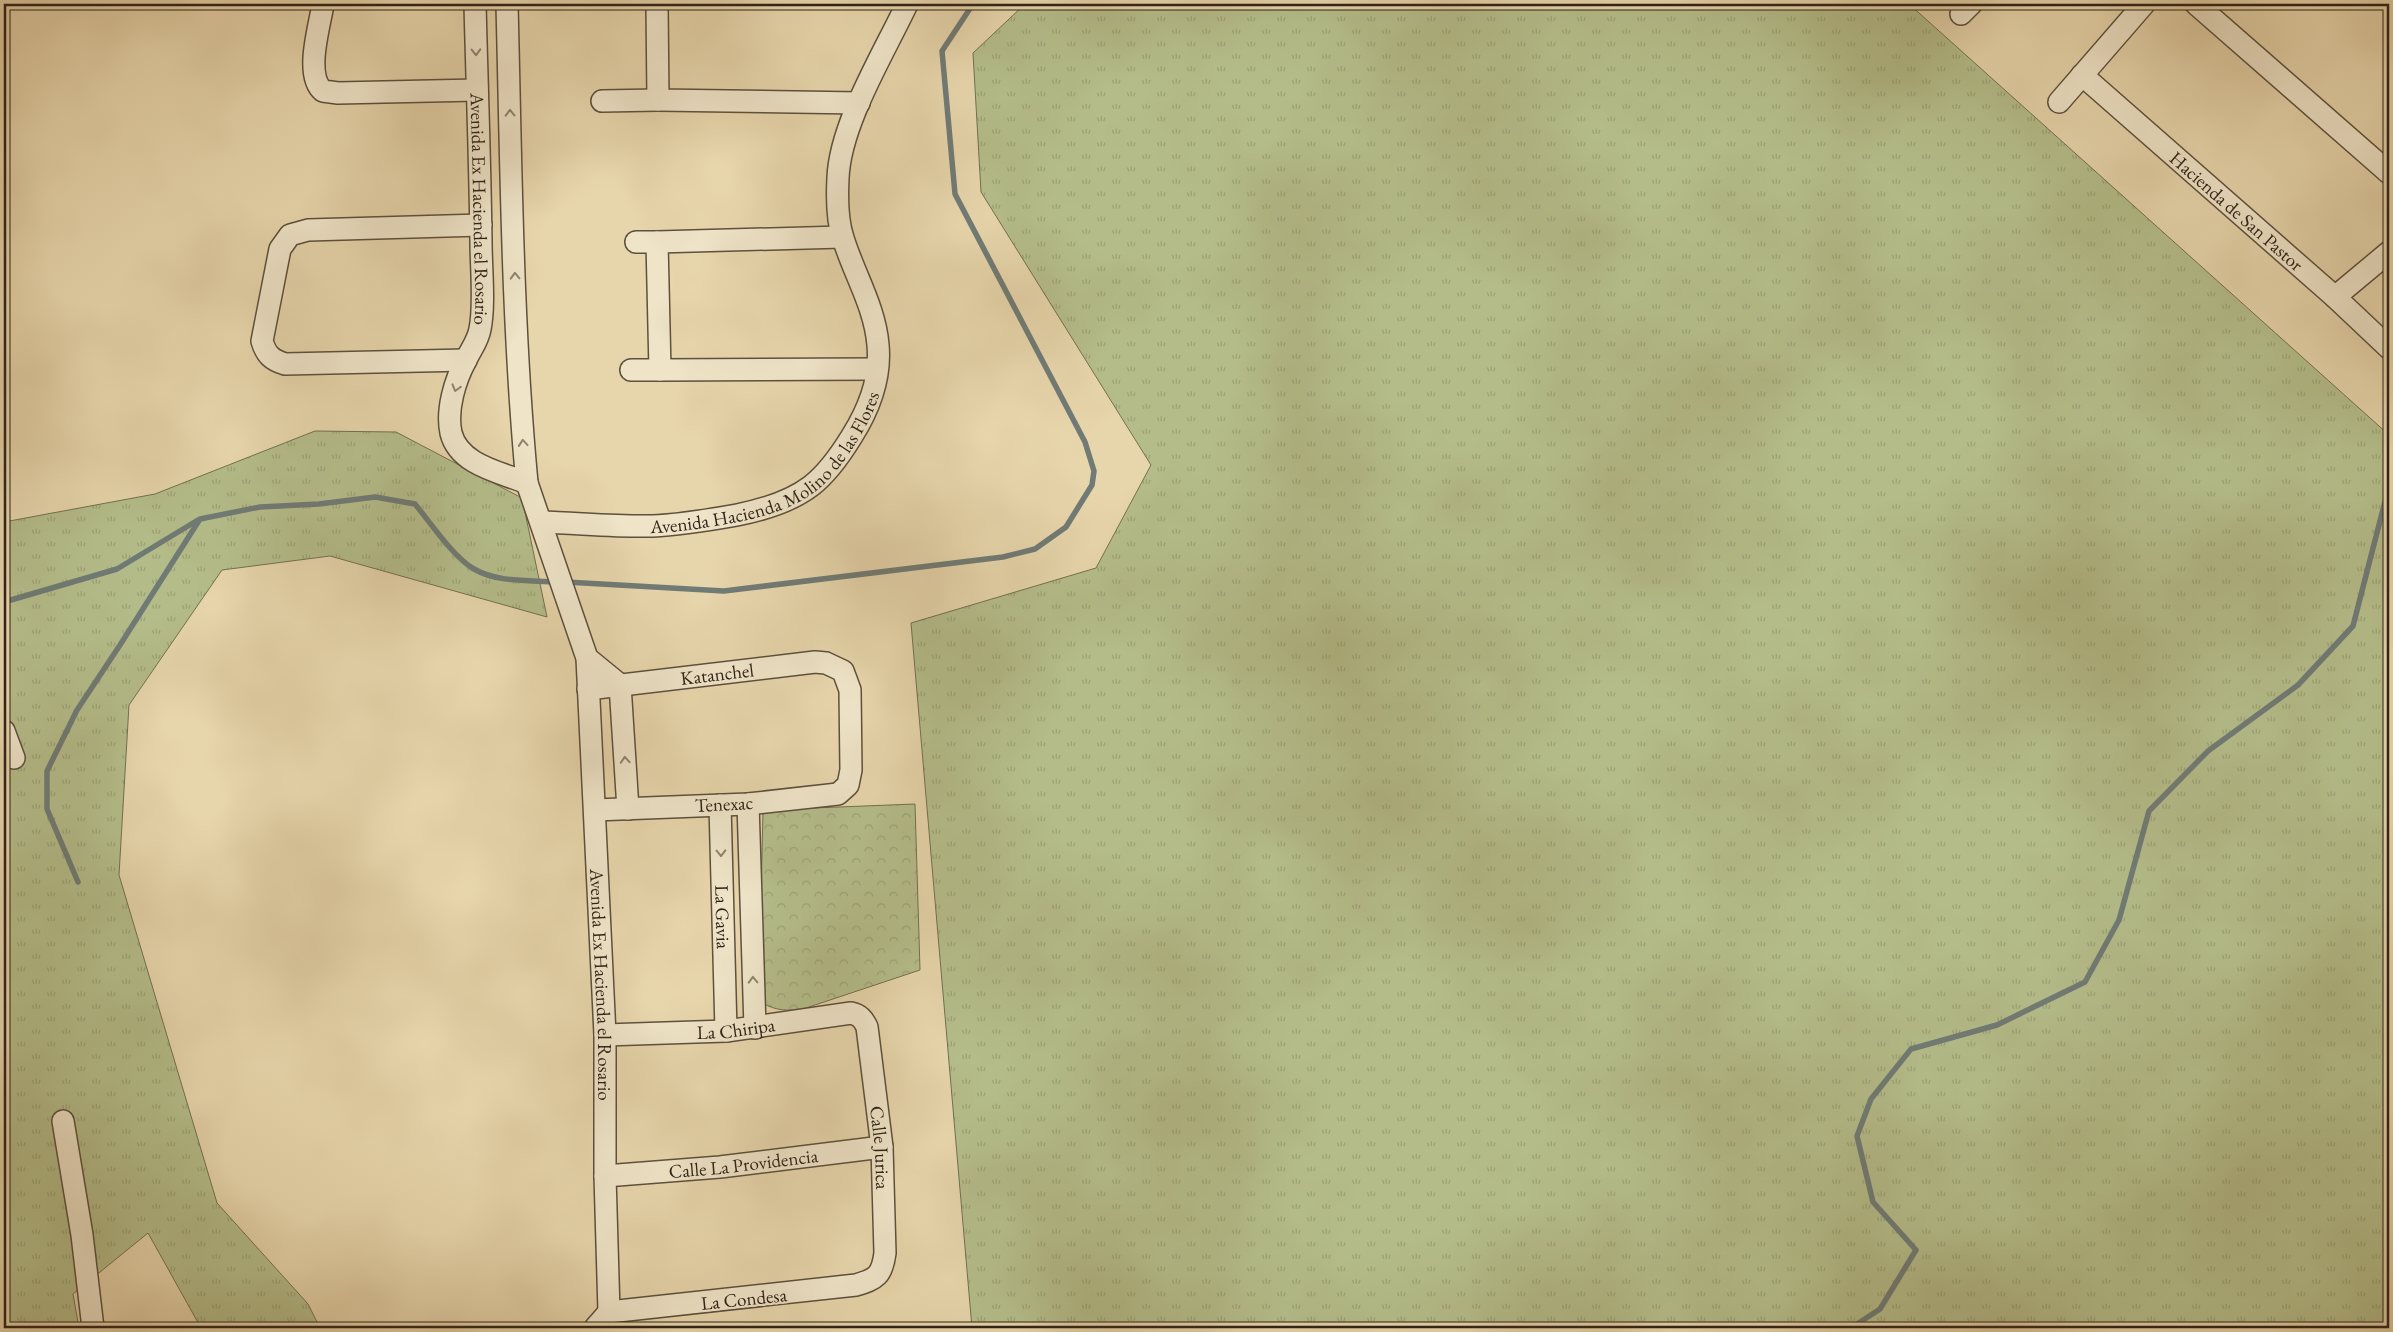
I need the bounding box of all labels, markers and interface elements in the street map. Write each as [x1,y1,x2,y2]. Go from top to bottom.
one-way arrow [471,49,481,57]
street label: Avenida Ex Hacienda el Rosario [465,91,495,326]
one-way arrow [505,109,515,117]
street label: Hacienda de San Pastor [2165,145,2309,277]
one-way arrow [510,272,520,280]
one-way arrow [451,383,461,391]
street label: Avenida Hacienda Molino de las Flores [649,388,885,539]
one-way arrow [518,439,529,447]
street label: Katanchel [679,657,756,690]
one-way arrow [620,756,631,764]
street label: Tenexac [694,790,754,818]
one-way arrow [716,850,726,858]
street label: Avenida Ex Hacienda el Rosario [585,867,618,1101]
street label: La Gavia [710,885,736,950]
one-way arrow [748,975,759,983]
street label: La Chiripa [696,1012,777,1044]
street label: Calle Jurica [864,1104,896,1190]
street label: Calle La Providencia [668,1142,820,1183]
street label: La Condesa [700,1282,789,1316]

